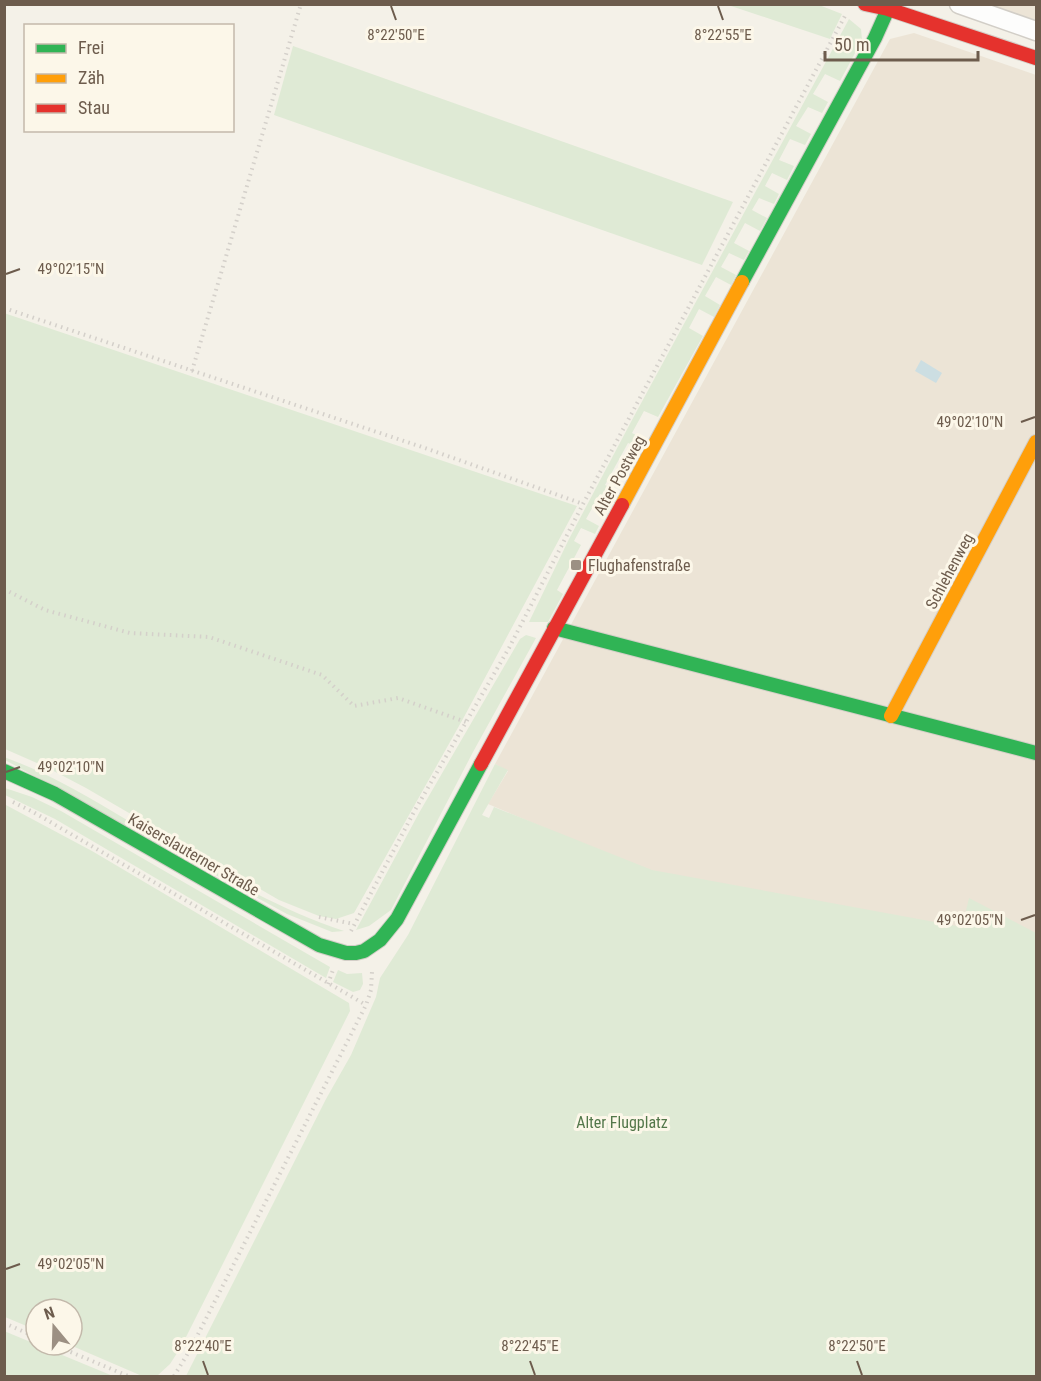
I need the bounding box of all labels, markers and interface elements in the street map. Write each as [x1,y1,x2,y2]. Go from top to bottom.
legend [24,24,234,132]
scale bar [825,24,978,62]
text: 8°22'50"E [367,26,425,44]
text: 8°22'55"E [694,26,752,44]
text: 50 m [834,34,869,55]
text: Frei [78,37,104,58]
text: Zäh [78,67,105,88]
text: Stau [78,97,110,118]
text: 49°02'15"N [38,260,104,278]
text: 49°02'10"N [937,413,1003,431]
street label: Alter Postweg [590,432,649,518]
street label: Schlehenweg [921,530,977,612]
place label: Flughafenstraße [588,556,691,575]
marker: Flughafenstraße [569,558,583,572]
text: 49°02'10"N [38,758,104,776]
street label: Kaiserslauterner Straße [125,809,263,900]
text: 49°02'05"N [937,911,1003,929]
park label: Alter Flugplatz [576,1113,668,1132]
text: 49°02'05"N [38,1255,104,1273]
north arrow [24,1297,84,1357]
text: N [42,1303,57,1324]
text: 8°22'40"E [174,1337,232,1355]
text: 8°22'45"E [501,1337,559,1355]
text: 8°22'50"E [828,1337,886,1355]

